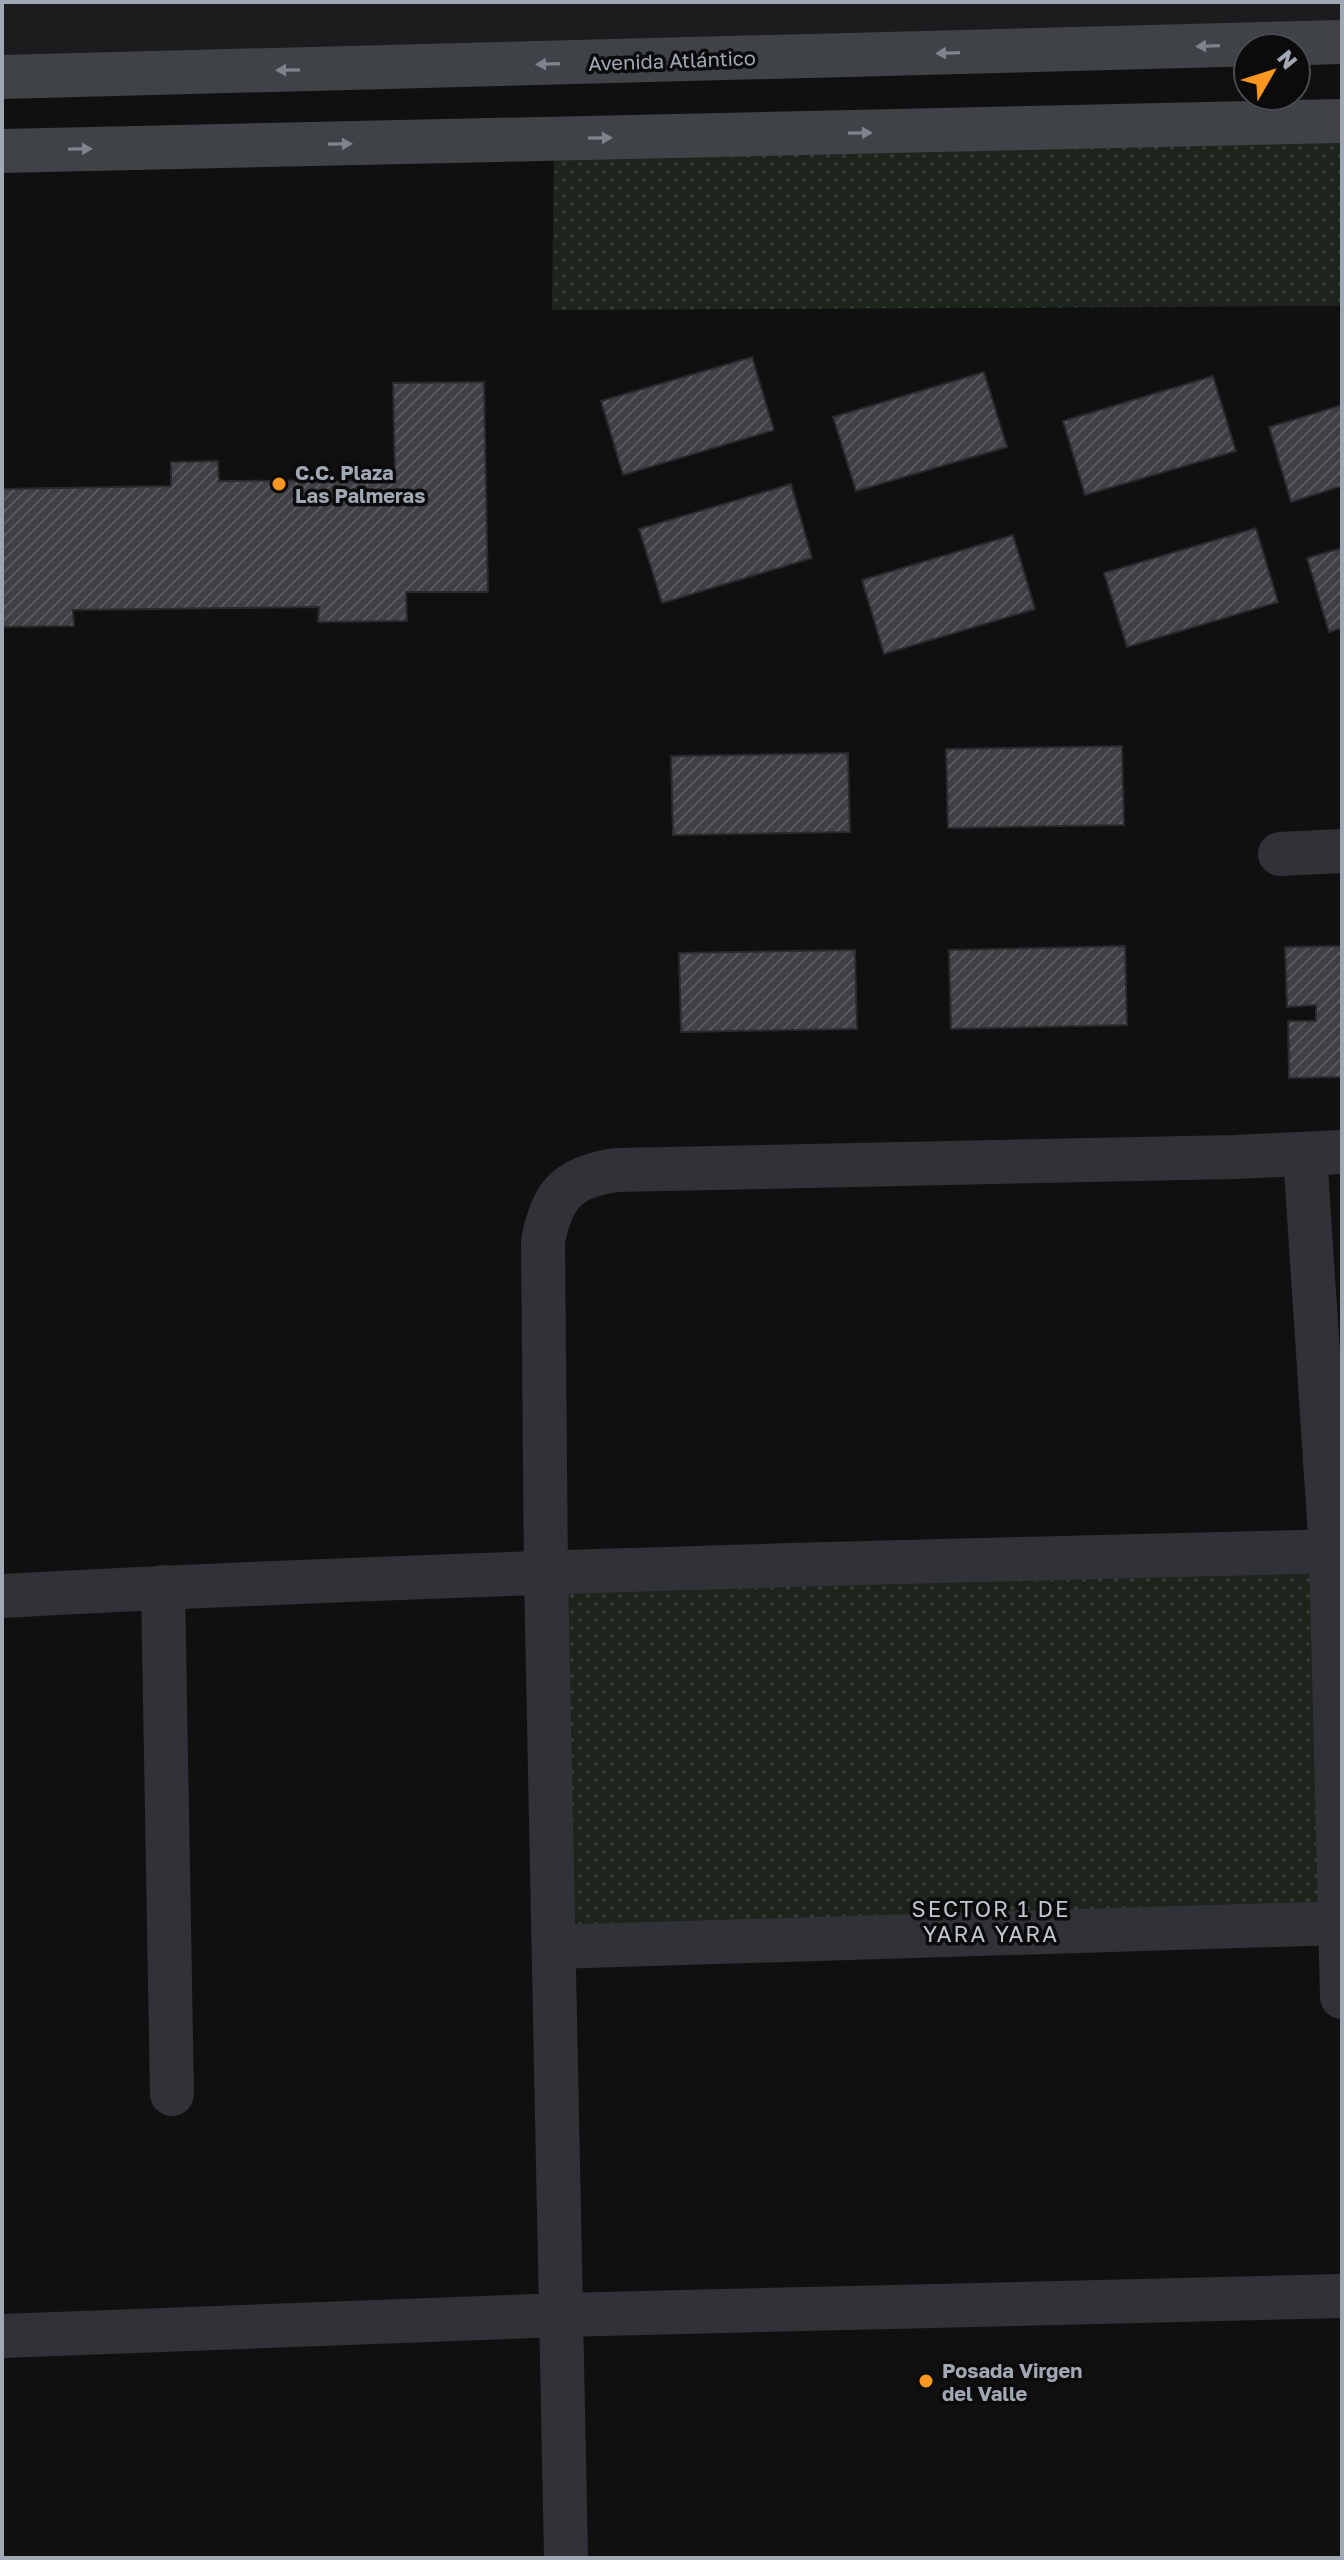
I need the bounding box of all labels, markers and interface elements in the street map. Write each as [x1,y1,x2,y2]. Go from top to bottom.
north arrow [1232,32,1312,112]
one-way arrow [1195,39,1220,52]
text: N [1272,44,1304,74]
street label: Avenida Atlántico [588,45,756,75]
one-way arrow [935,46,960,59]
one-way arrow [535,57,560,70]
one-way arrow [275,64,300,76]
one-way arrow [848,126,873,139]
one-way arrow [588,132,613,145]
one-way arrow [328,138,353,150]
one-way arrow [68,143,93,156]
place label: C.C. Plaza Las Palmeras [295,460,425,507]
marker: C.C. Plaza Las Palmeras [270,475,288,493]
district label: SECTOR 1 DE YARA YARA [912,1895,1070,1947]
place label: Posada Virgen del Valle [942,2358,1082,2405]
marker: Posada Virgen del Valle [917,2372,935,2390]

